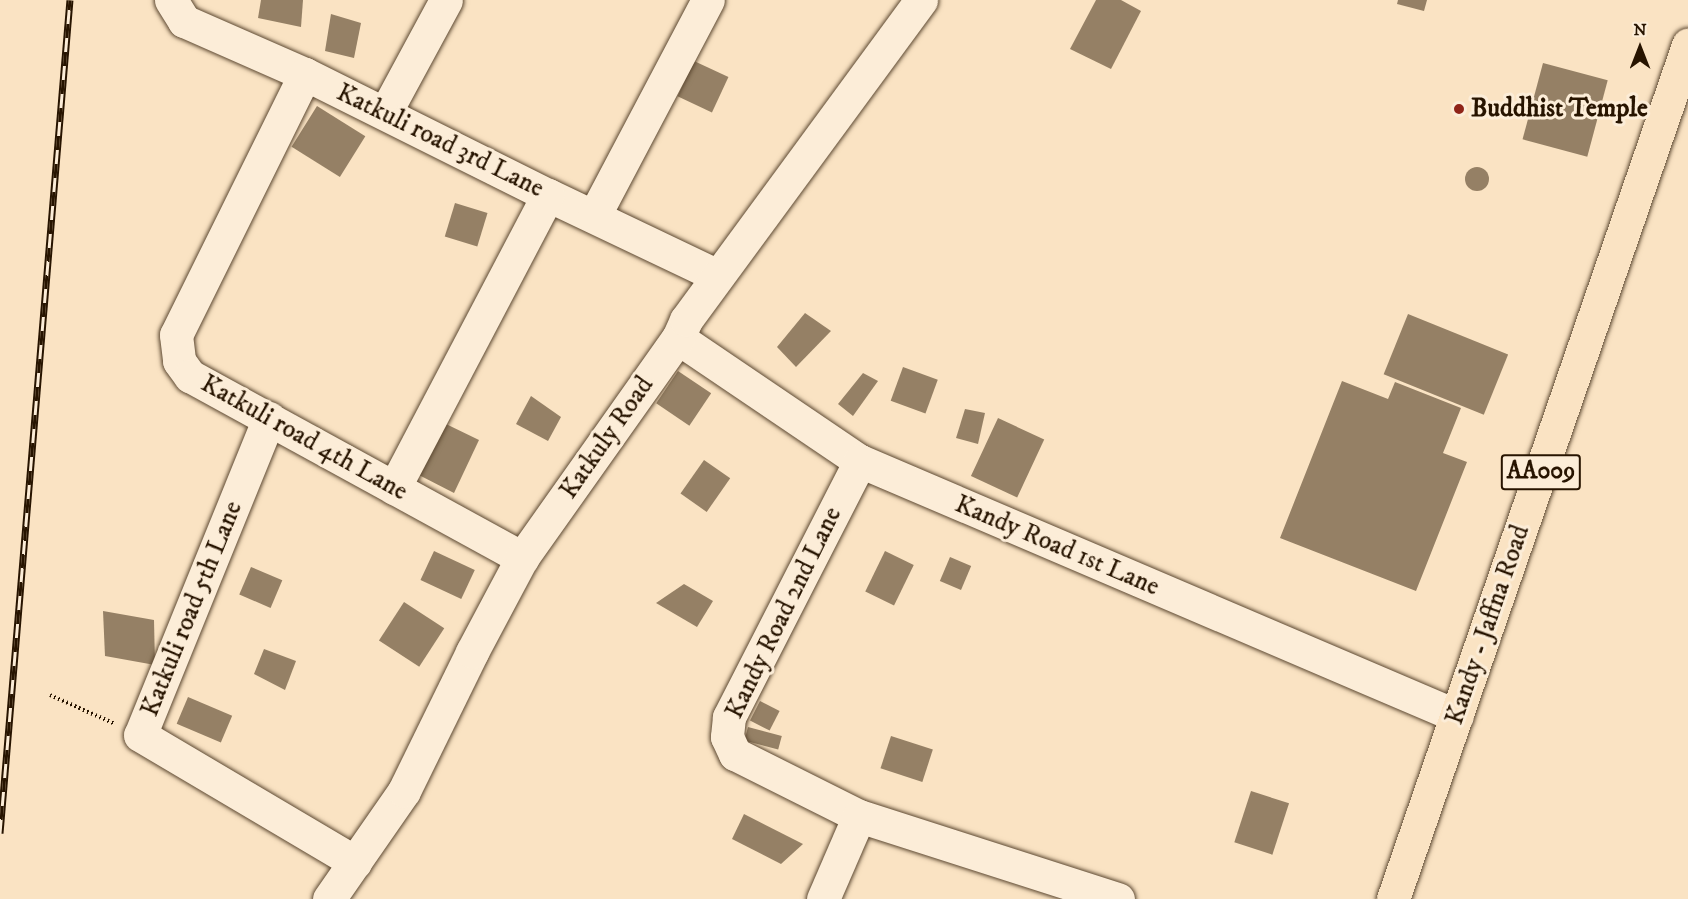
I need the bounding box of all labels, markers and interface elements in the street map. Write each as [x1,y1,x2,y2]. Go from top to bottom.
north arrow [1610,18,1670,78]
text: N [1633,20,1647,40]
street label: Katkuli road 3rd Lane [331,77,549,205]
place label: Buddhist Temple [1471,93,1648,125]
marker: Buddhist Temple [1452,102,1466,116]
street label: Katkuli road 4th Lane [195,368,413,508]
street label: Katkuly Road [553,371,661,505]
road number: AA009 [1500,451,1582,493]
street label: Kandy Road 1st Lane [950,489,1164,603]
street label: Katkuli road 5th Lane [135,497,249,721]
street label: Kandy Road 2nd Lane [719,502,849,724]
street label: Kandy - Jaffna Road [1439,521,1537,729]

